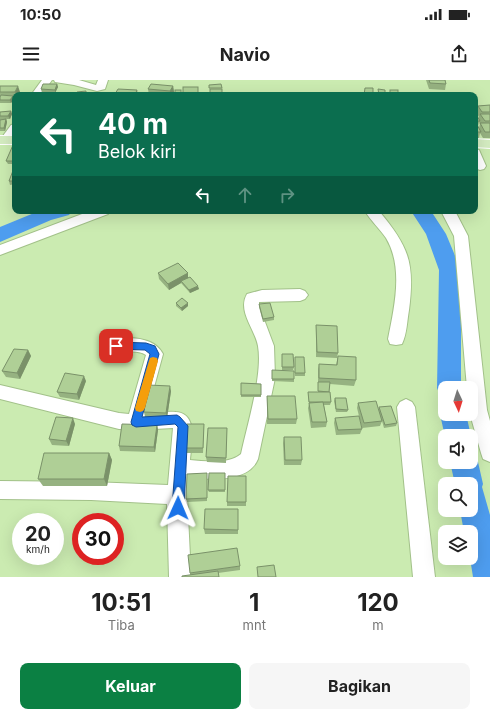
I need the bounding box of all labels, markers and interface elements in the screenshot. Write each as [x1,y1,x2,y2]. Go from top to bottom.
text: 10:50 [20,5,61,24]
icon: menu [20,43,42,65]
icon: share [448,43,470,65]
text: Navio [220,44,270,65]
text: 40 m [98,107,168,141]
icon: left [32,108,84,160]
text: Belok kiri [98,141,176,162]
icon: left [192,184,214,206]
icon: ahead [234,184,256,206]
icon: right [276,184,298,206]
pin [99,329,133,363]
icon: arrive [105,335,127,357]
north arrow [438,381,478,421]
map controls [438,381,478,565]
button: sound [438,429,478,469]
button: search [438,477,478,517]
position arrow [157,487,199,529]
speed limit sign: 30 [72,513,124,565]
text: 20 [25,522,51,546]
button: layers [438,525,478,565]
text: km/h [26,543,50,555]
text: 10:51 [91,588,151,617]
text: 1 [249,588,259,617]
text: 120 [357,588,399,617]
text: Tiba [108,617,135,633]
text: mnt [243,617,266,633]
text: m [372,617,384,633]
button: Keluar [20,663,241,709]
button: Bagikan [249,663,470,709]

